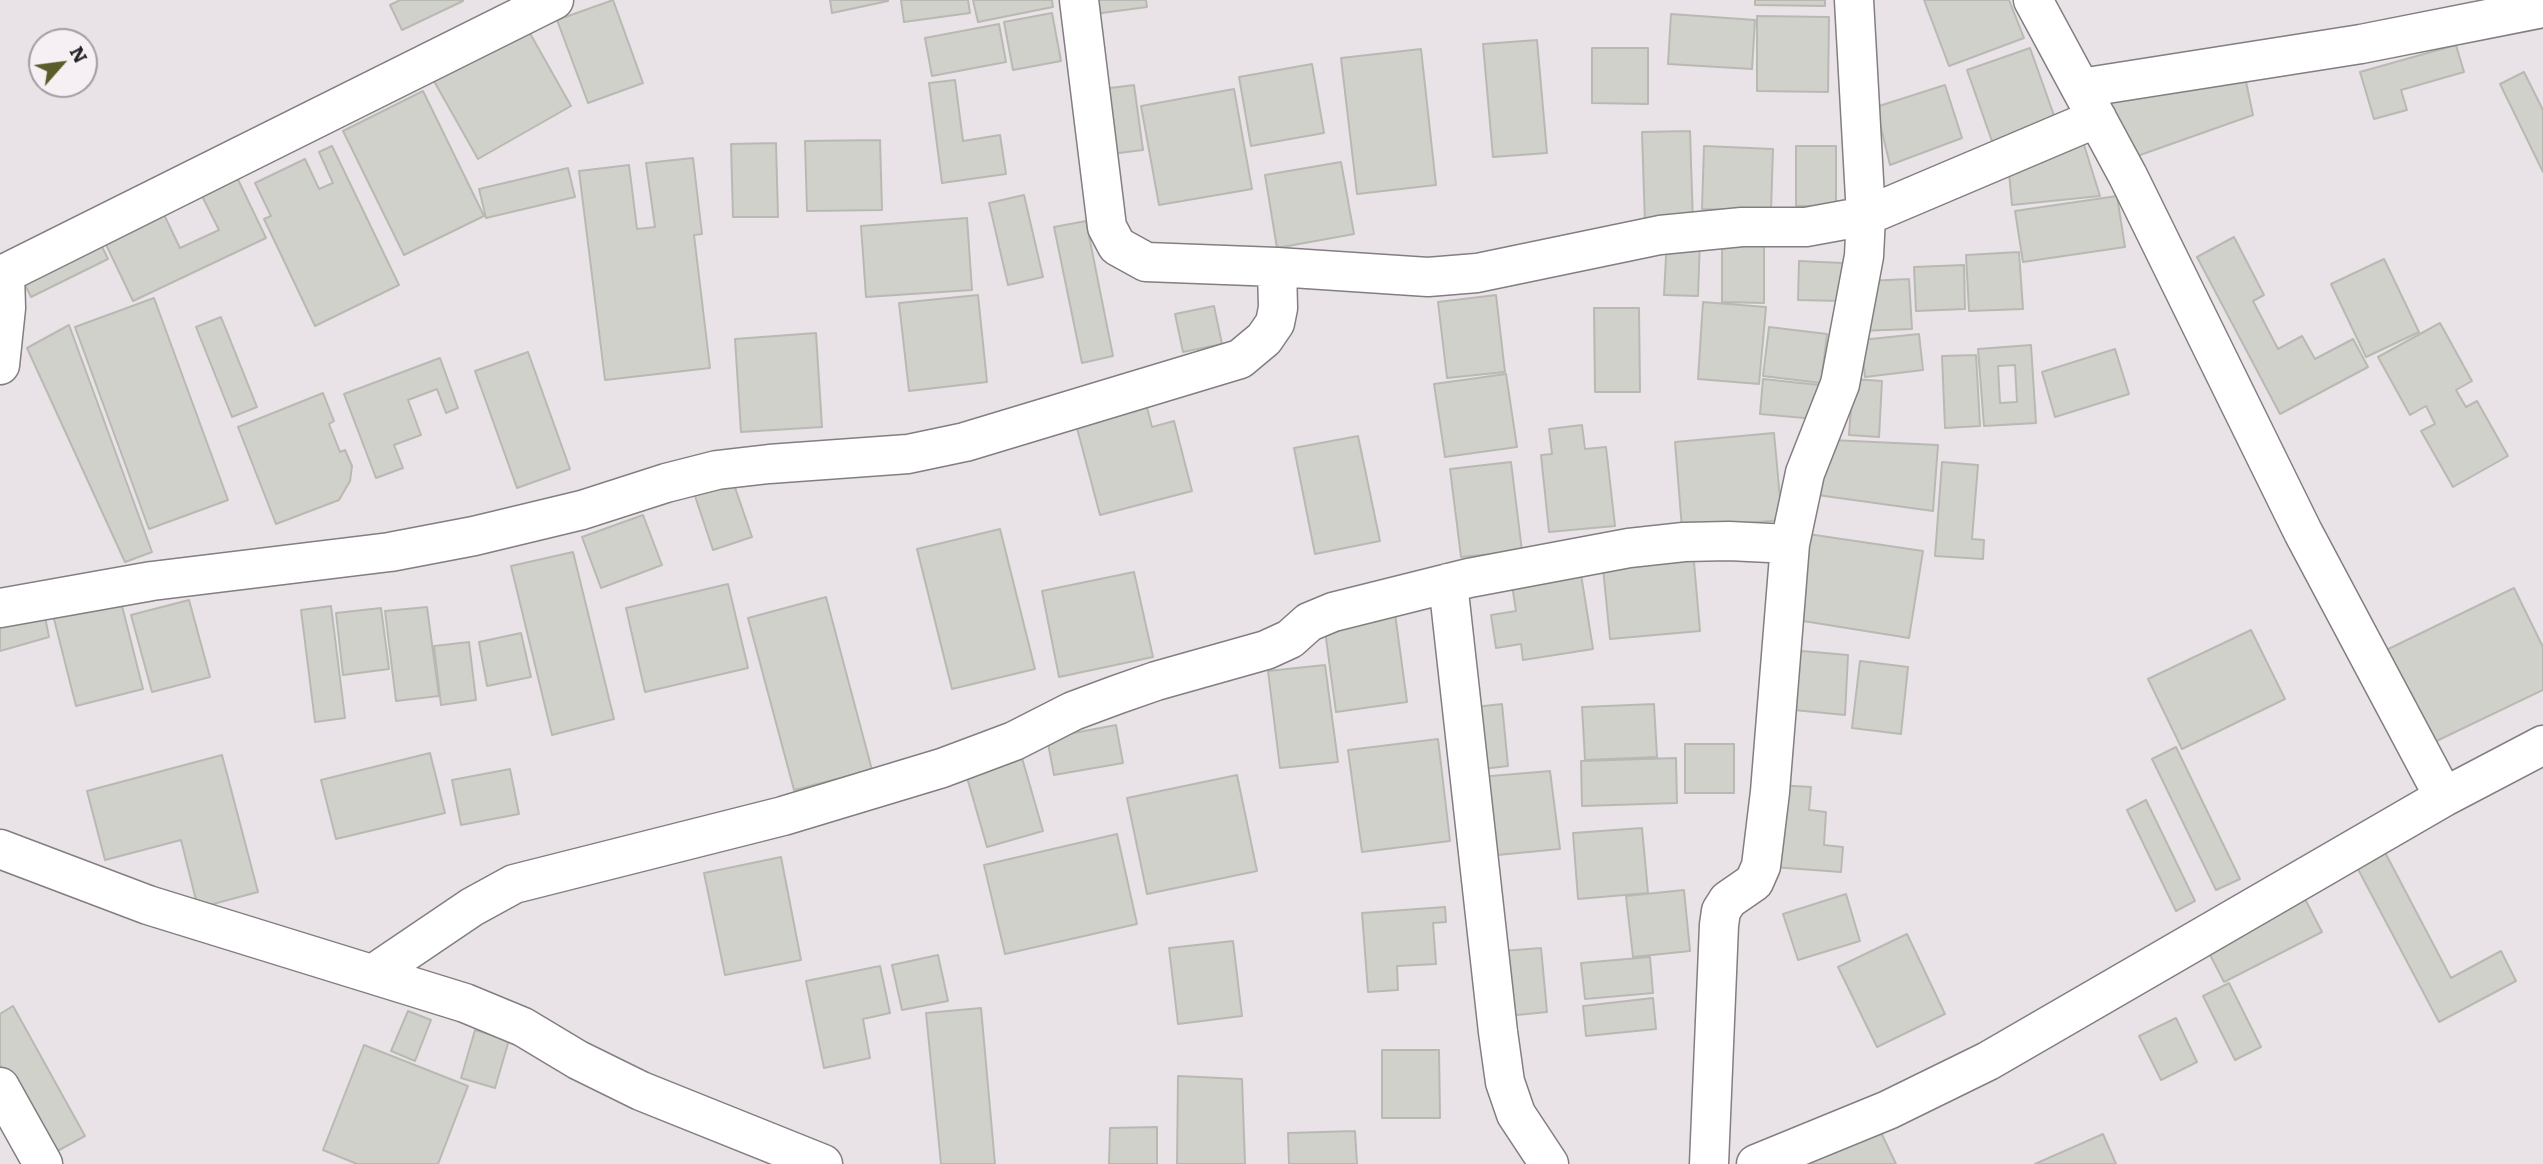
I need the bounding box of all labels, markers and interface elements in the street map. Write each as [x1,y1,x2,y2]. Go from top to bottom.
north arrow [28,28,98,98]
text: N [64,40,96,68]

